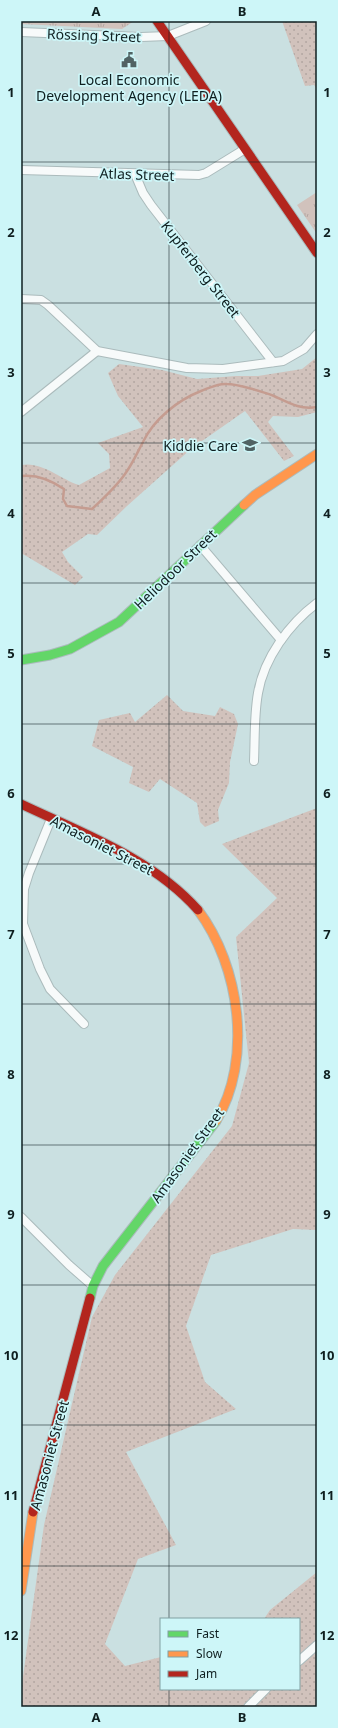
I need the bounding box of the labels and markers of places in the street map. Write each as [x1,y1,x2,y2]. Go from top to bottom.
public building icon: Local Economic Development Agency (LEDA) [120,51,138,69]
place label: Local Economic Development Agency (LEDA) [36,70,222,105]
place label: Kiddie Care [163,436,238,455]
school or university icon: Kiddie Care [241,436,259,454]

